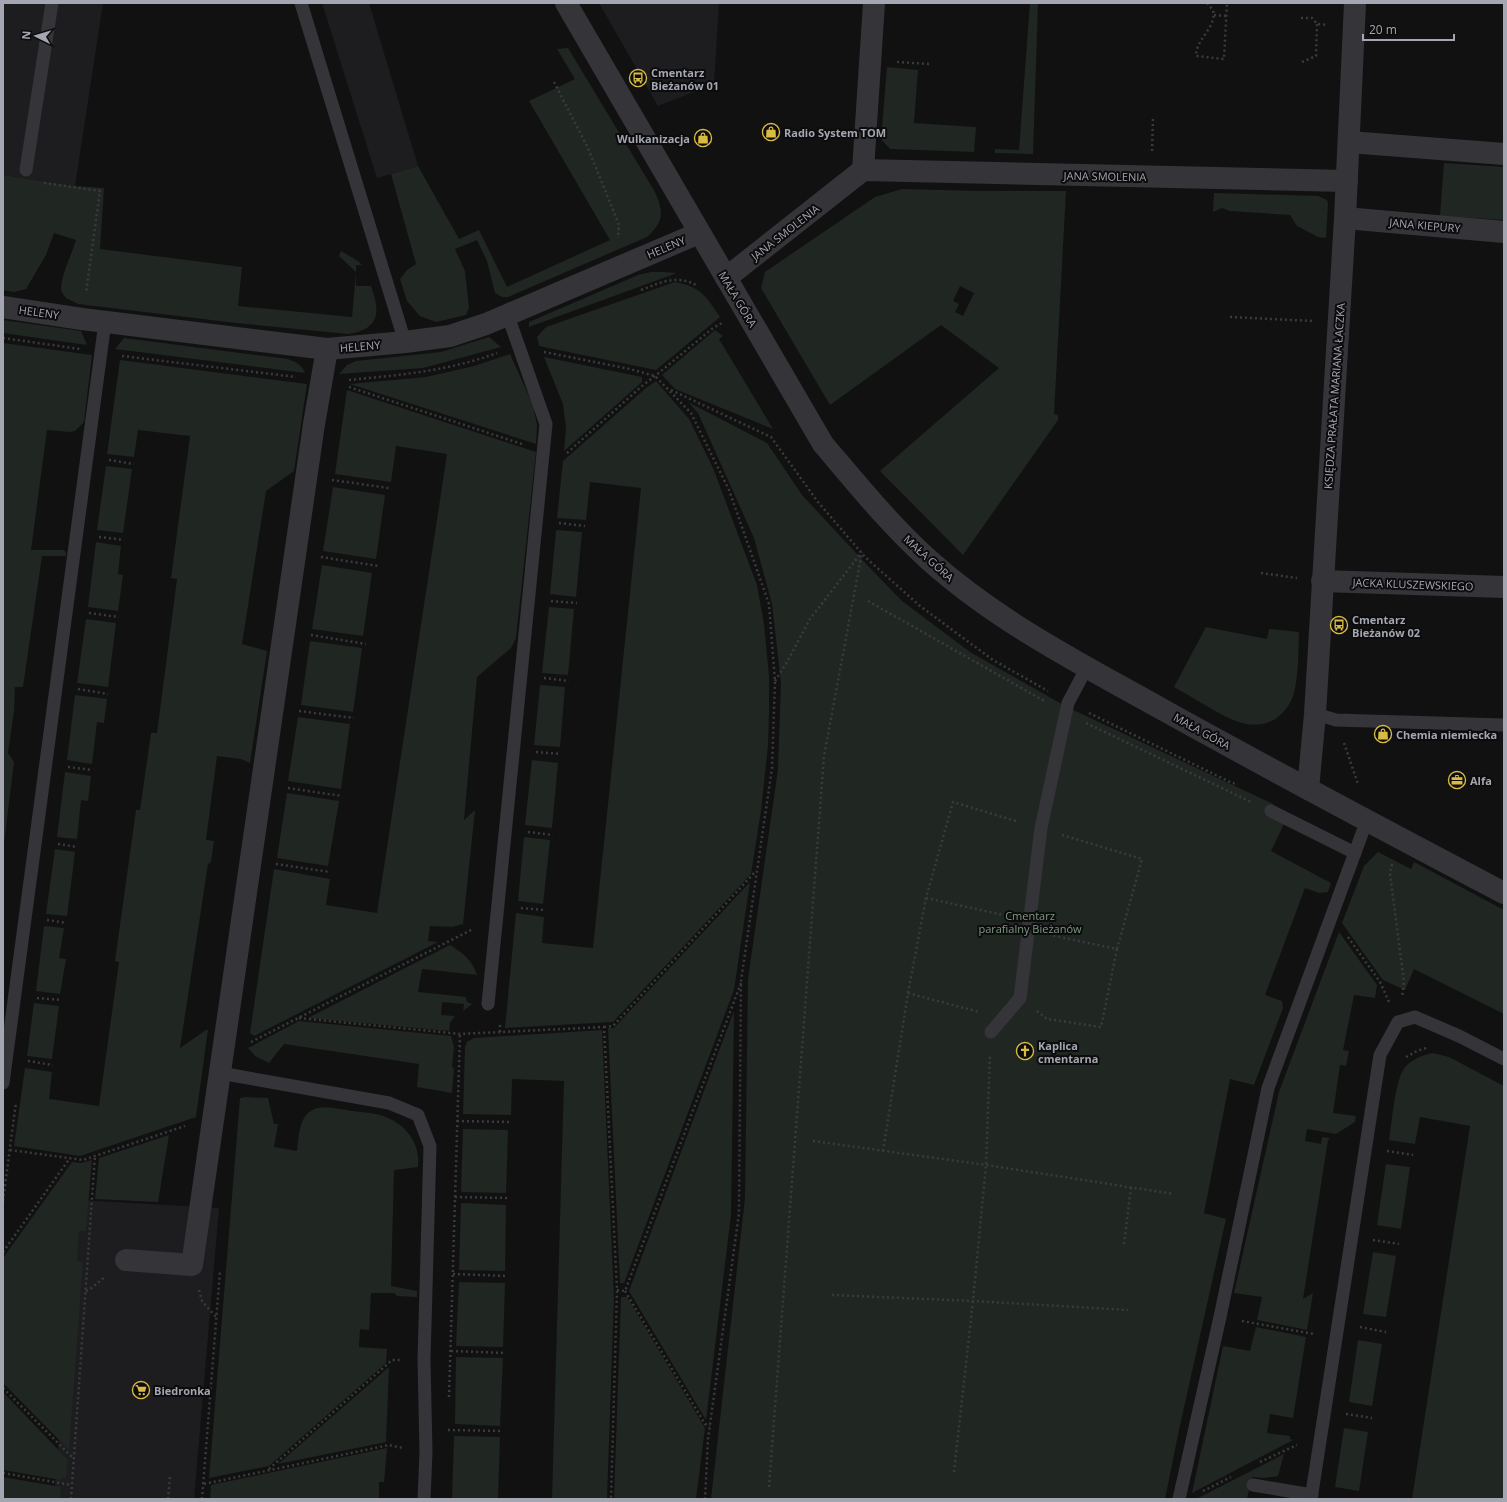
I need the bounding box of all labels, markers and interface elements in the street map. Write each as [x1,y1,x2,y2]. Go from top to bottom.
north arrow [16,16,56,56]
scale bar [1363,16,1454,42]
text: 20 m [1369,21,1397,38]
text: N [18,30,33,40]
place label: Cmentarz Bieżanów 01 [651,65,719,93]
bus stop icon: Cmentarz Bieżanów 01 [628,68,648,88]
shop icon: Radio System TOM [761,122,781,142]
place label: Radio System TOM [784,125,886,140]
shop icon: Wulkanizacja [693,128,713,148]
place label: Wulkanizacja [617,131,690,146]
street label: JANA SMOLENIA [1063,168,1146,184]
street label: JANA SMOLENIA [747,201,822,264]
street label: JANA KIEPURY [1388,214,1462,236]
street label: HELENY [644,232,688,262]
street label: MAŁA GÓRA [715,268,761,330]
street label: HELENY [18,302,61,322]
street label: KSIĘDZA PRAŁATA MARIANA ŁACZKA [1320,302,1348,489]
street label: HELENY [339,337,382,355]
street label: MAŁA GÓRA [901,531,957,585]
street label: JACKA KLUSZEWSKIEGO [1351,574,1474,594]
place label: Cmentarz Bieżanów 02 [1352,612,1420,640]
bus stop icon: Cmentarz Bieżanów 02 [1329,615,1349,635]
street label: MAŁA GÓRA [1171,709,1233,753]
shop icon: Chemia niemiecka [1373,724,1393,744]
place label: Chemia niemiecka [1396,727,1497,742]
office icon: Alfa [1447,770,1467,790]
place label: Alfa [1470,773,1492,788]
park label: Cmentarz parafialny Bieżanów [978,908,1082,936]
place label: Kaplica cmentarna [1038,1038,1098,1066]
church icon: Kaplica cmentarna [1015,1041,1035,1061]
supermarket icon: Biedronka [131,1380,151,1400]
place label: Biedronka [154,1383,211,1398]

